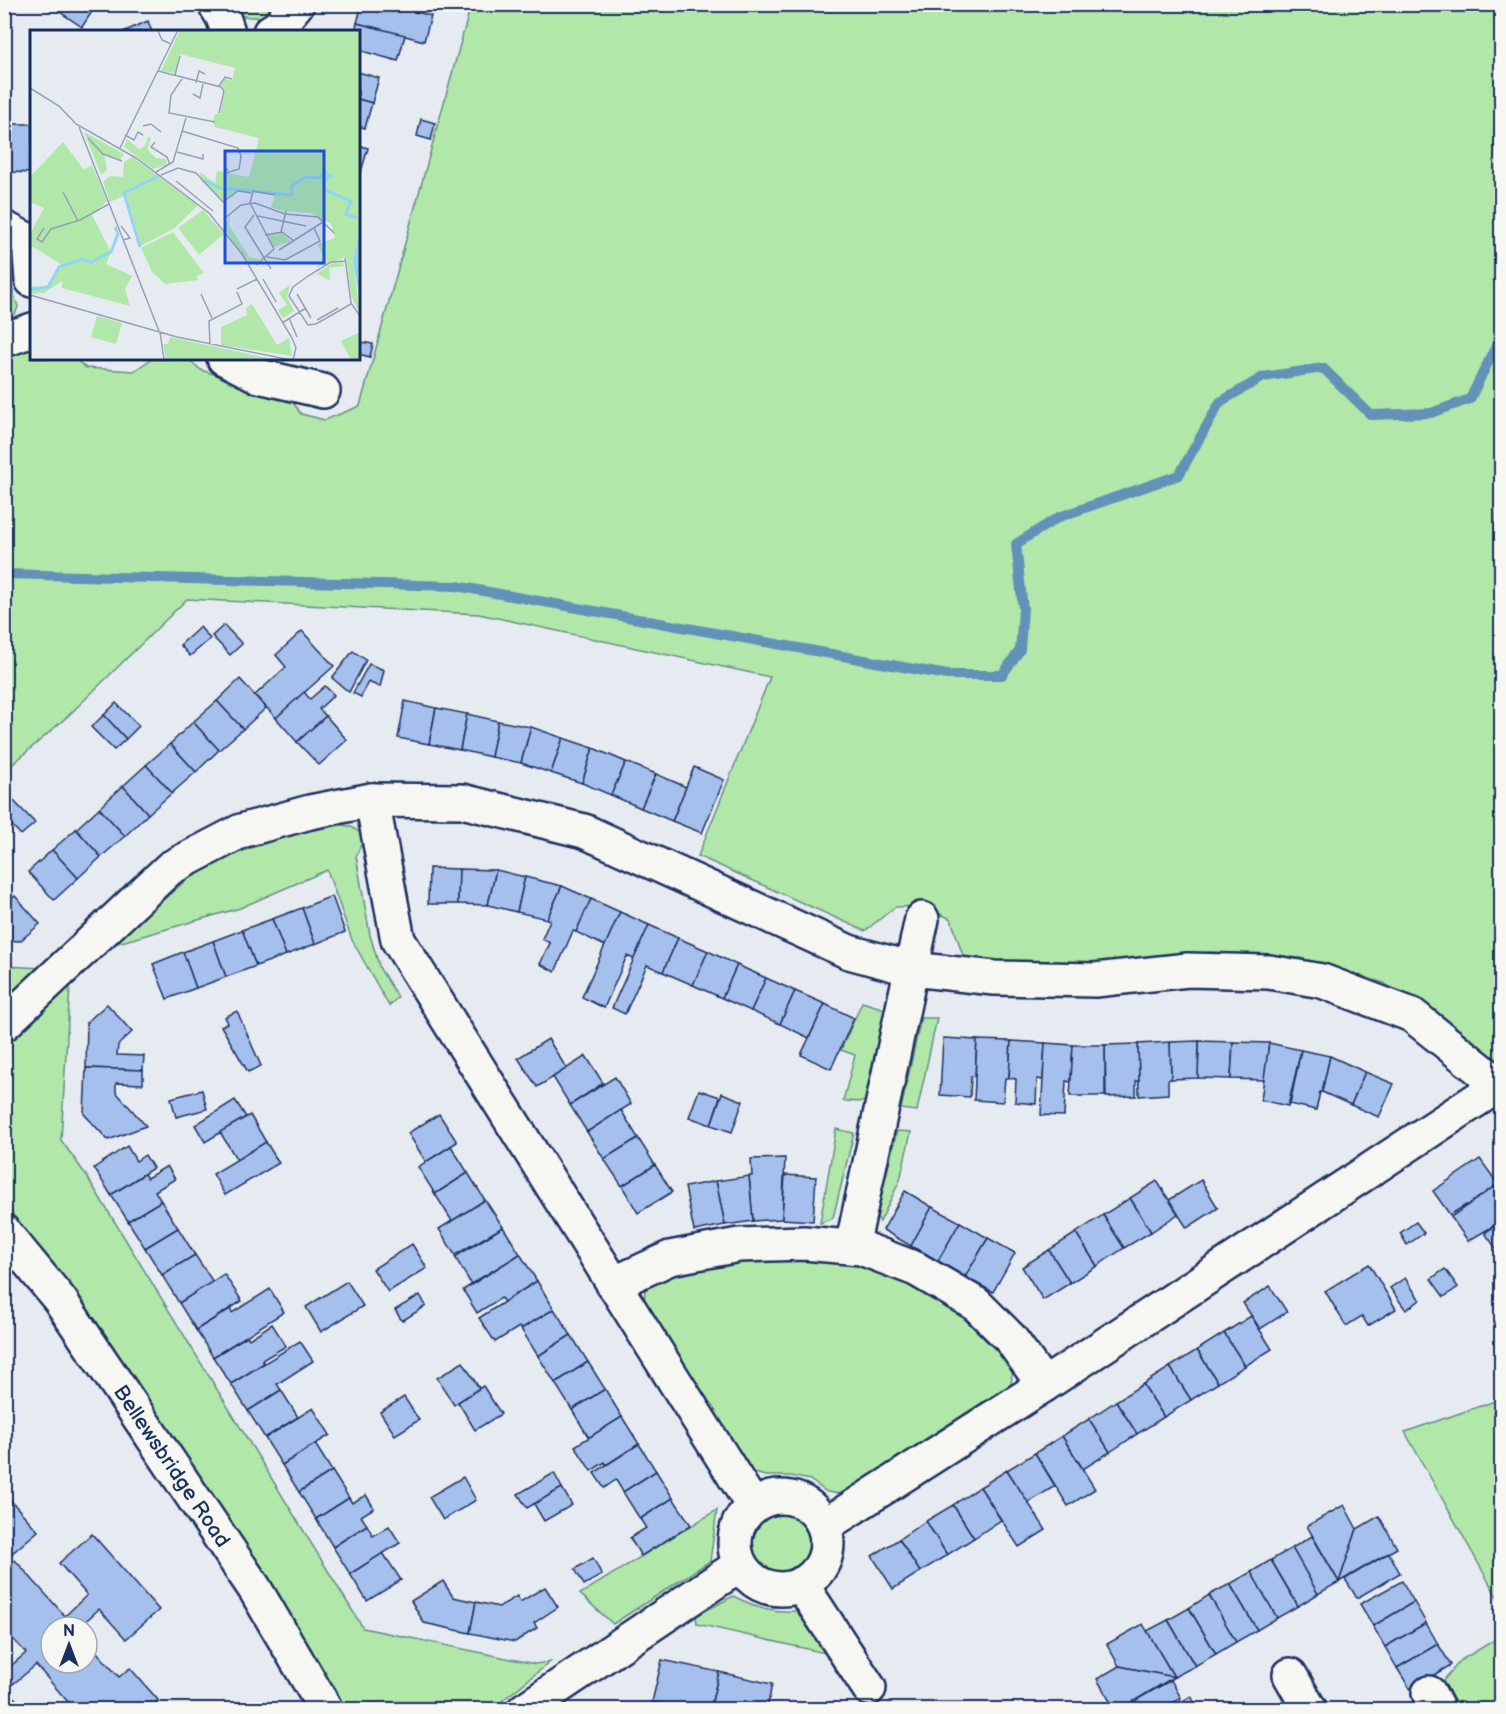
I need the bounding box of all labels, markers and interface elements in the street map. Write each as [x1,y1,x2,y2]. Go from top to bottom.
inset map [30,30,360,360]
street label: Bellewsbridge Road [108,1380,235,1552]
north arrow [39,1615,99,1675]
text: N [63,1622,75,1641]

